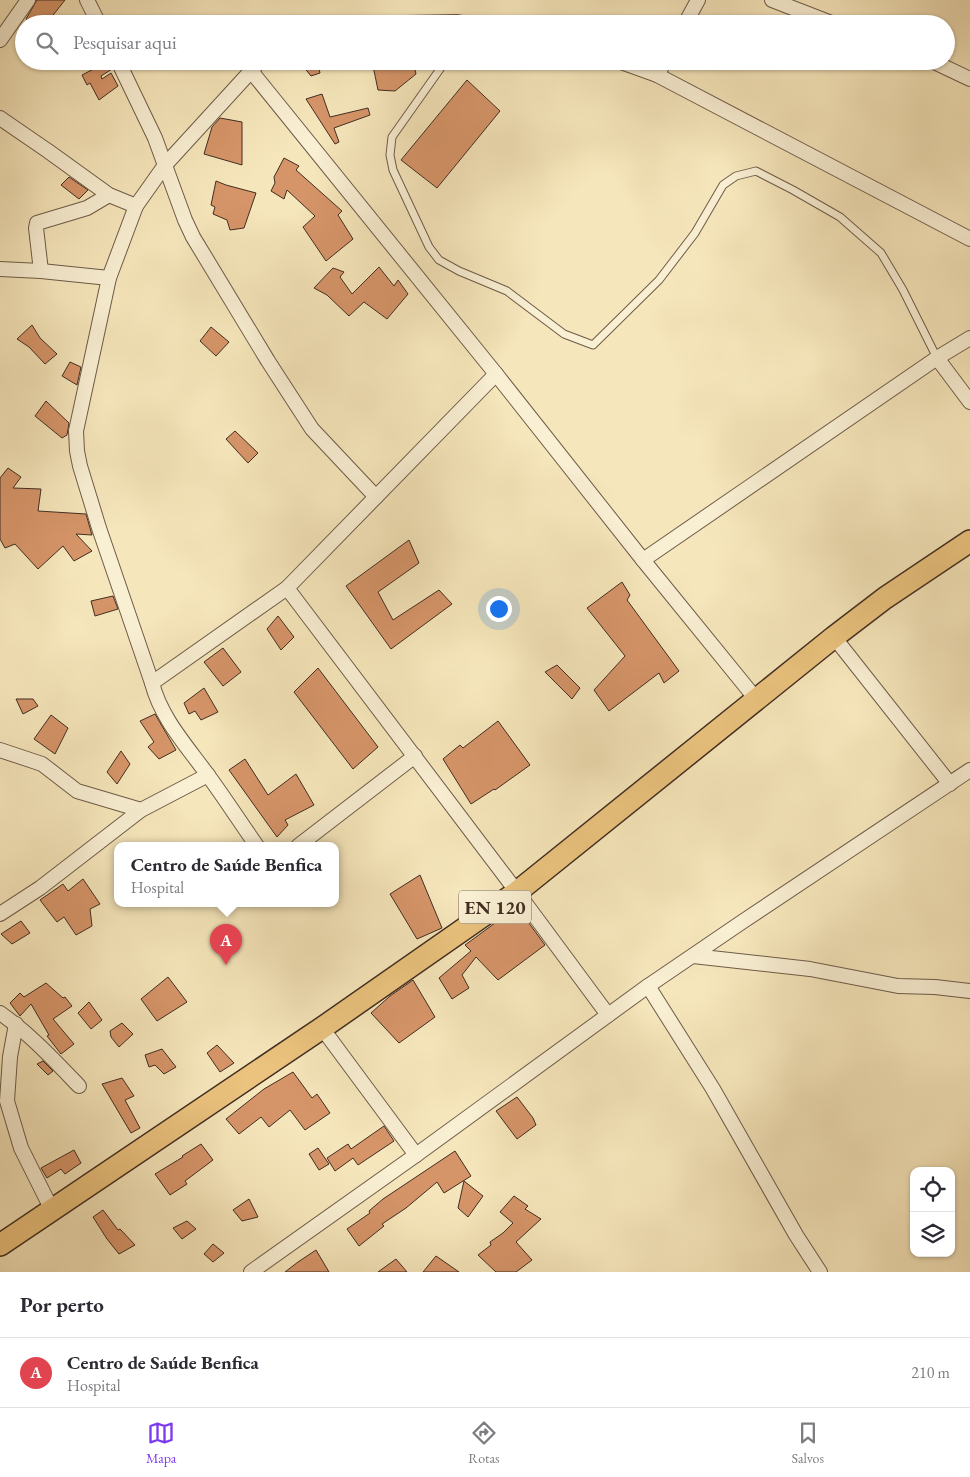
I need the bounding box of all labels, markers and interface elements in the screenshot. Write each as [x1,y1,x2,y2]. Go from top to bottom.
search box [15,15,955,70]
icon: search [33,29,61,57]
text: Pesquisar aqui [73,30,177,55]
your location [486,596,512,622]
popup [114,842,339,907]
text: Centro de Saúde Benfica [131,852,322,877]
text: Hospital [131,877,184,898]
road number: EN 120 [459,890,531,924]
pin: A [210,924,242,965]
map controls [910,1167,955,1257]
button: locate [910,1167,955,1212]
button: layers [910,1212,955,1257]
text: Por perto [20,1291,104,1318]
text: Centro de Saúde Benfica [67,1350,259,1375]
text: A [30,1362,42,1383]
text: 210 m [911,1362,950,1383]
text: Hospital [67,1375,121,1396]
tab: Mapa [146,1419,176,1467]
tab: Rotas [468,1419,500,1467]
tab: Salvos [791,1419,824,1467]

